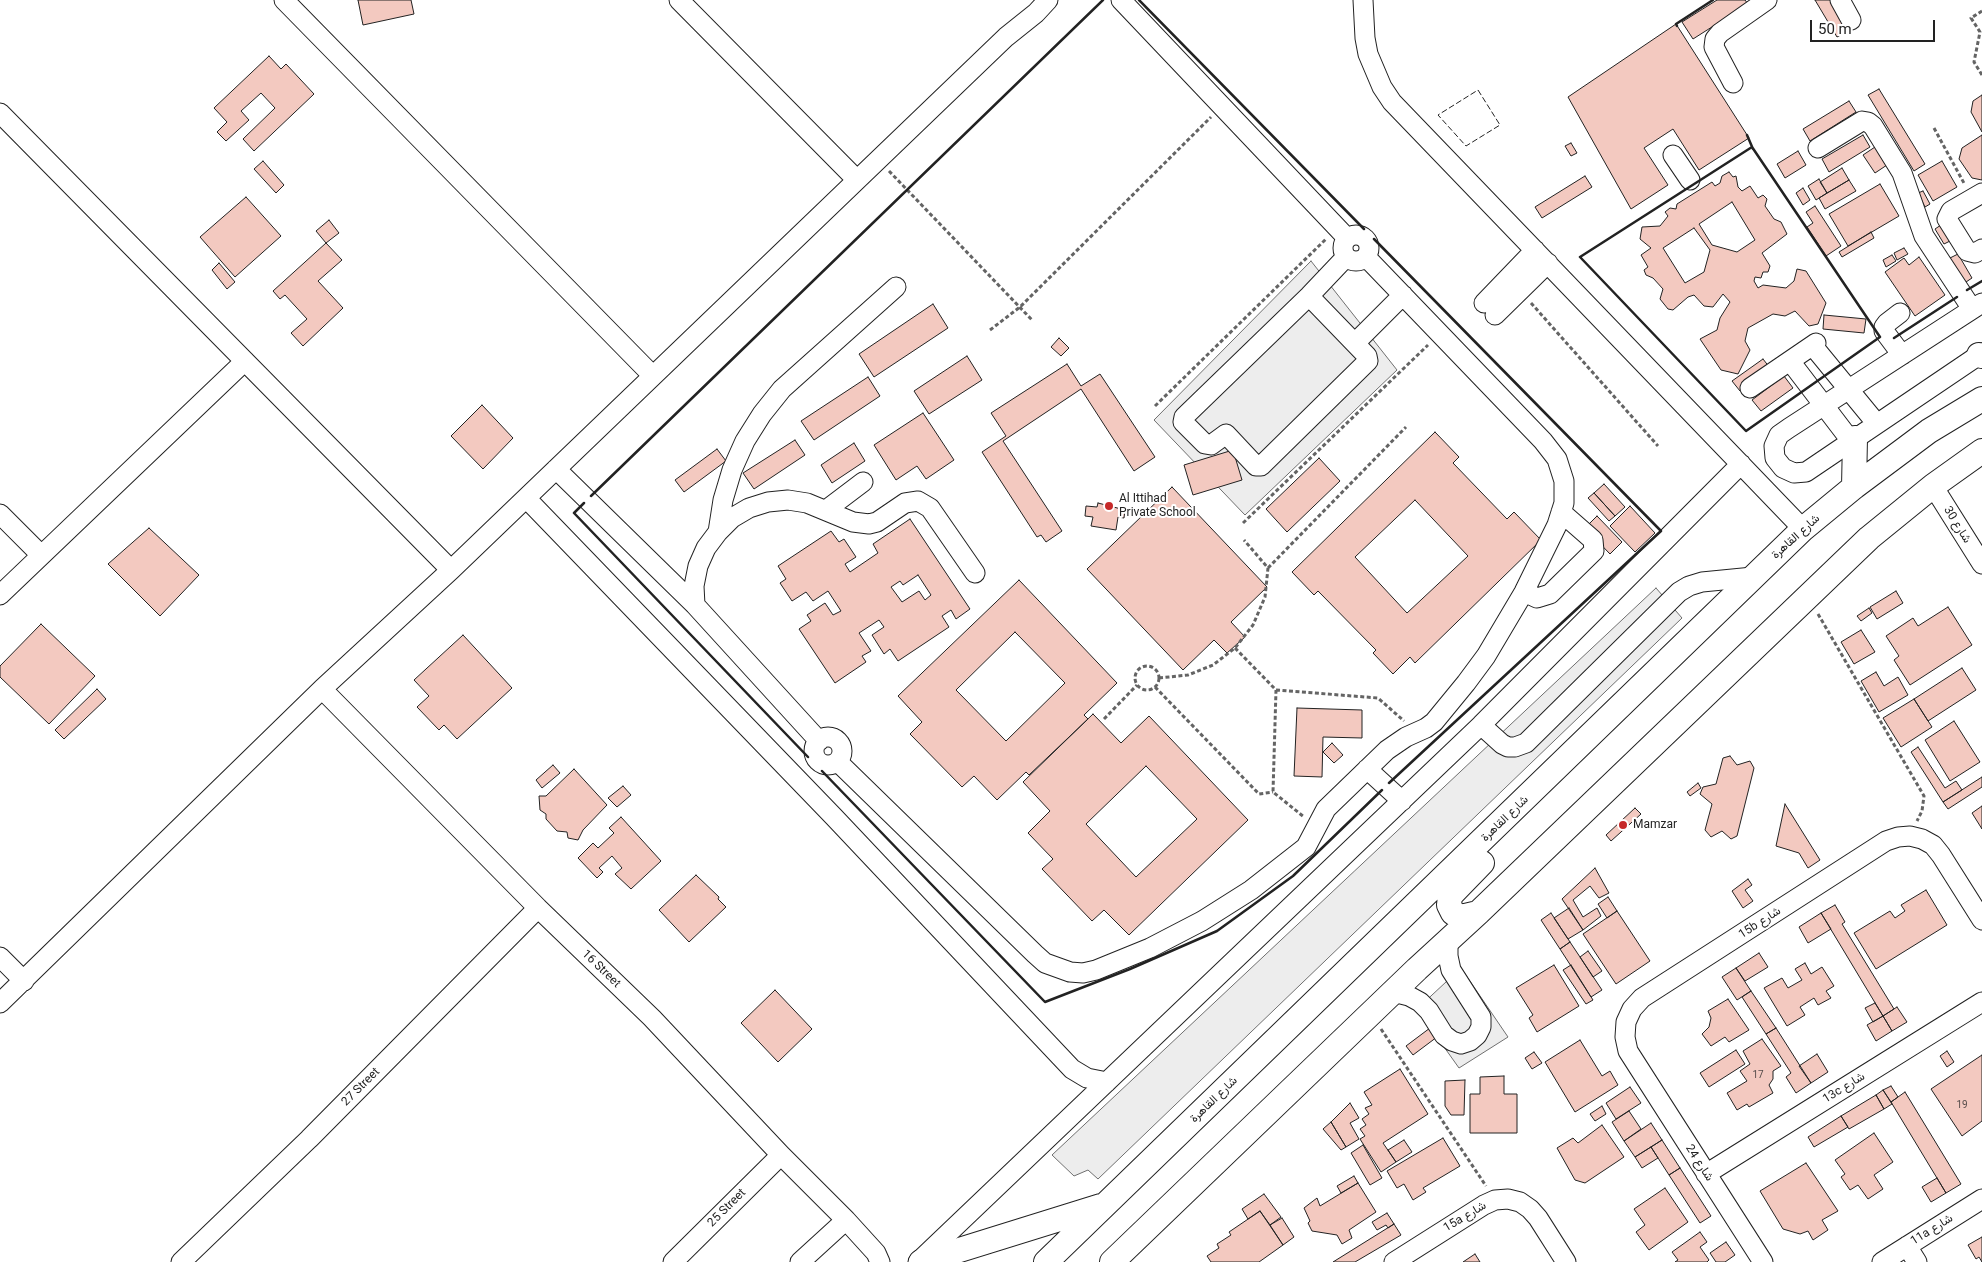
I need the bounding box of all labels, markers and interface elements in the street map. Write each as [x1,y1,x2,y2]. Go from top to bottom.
scale bar [1812,10,1937,42]
text: 50 m [1818,20,1852,38]
place label: Al Ittihad Private School [1119,492,1196,520]
marker: Al Ittihad Private School [1103,500,1115,512]
street label: شارع 30 [1940,504,1974,546]
street label: شارع القاهرة [1769,512,1823,562]
street label: شارع القاهرة [1478,793,1532,845]
place label: Mamzar [1633,818,1677,832]
marker: Mamzar [1617,819,1629,831]
street label: 15b شارع [1736,904,1784,942]
street label: 16 Street [579,947,623,991]
street label: 27 Street [339,1065,383,1109]
house number: 17 [1752,1069,1764,1081]
street label: 13c شارع [1820,1069,1868,1107]
street label: شارع القاهرة [1187,1074,1241,1126]
house number: 19 [1956,1099,1968,1111]
street label: شارع 24 [1682,1142,1716,1184]
street label: 25 Street [705,1186,749,1230]
street label: 15a شارع [1441,1199,1489,1235]
street label: 11a شارع [1908,1211,1956,1249]

